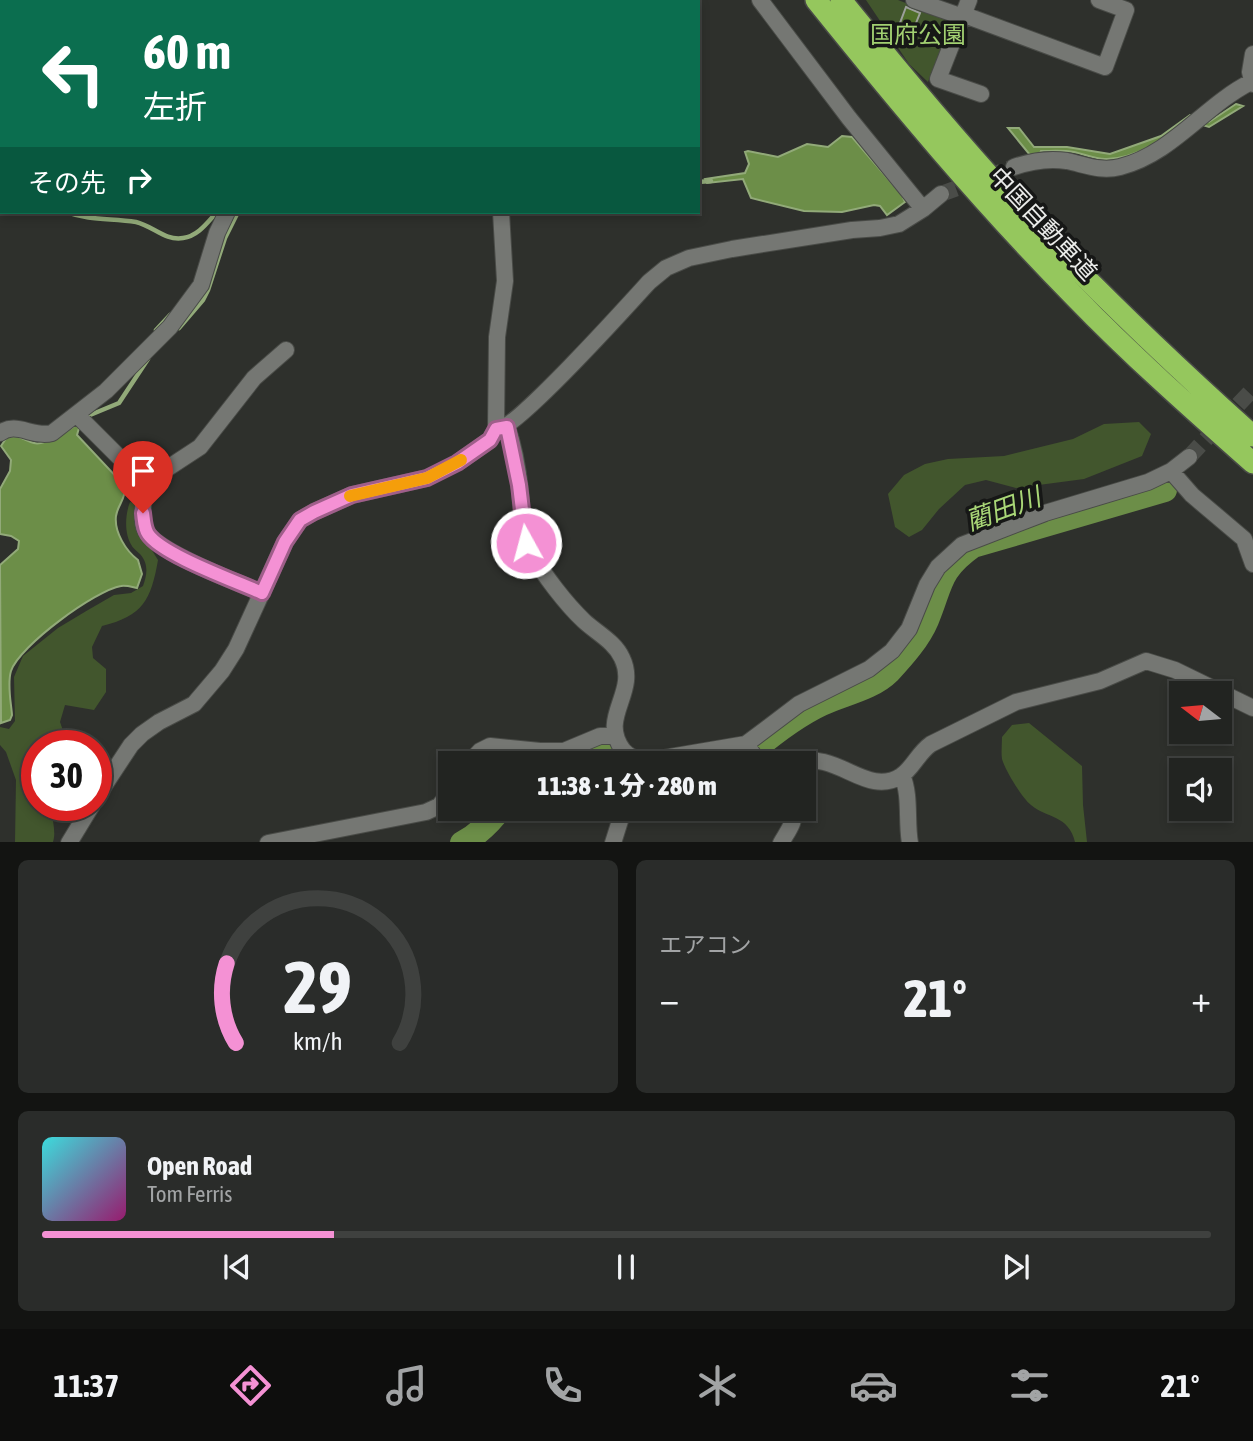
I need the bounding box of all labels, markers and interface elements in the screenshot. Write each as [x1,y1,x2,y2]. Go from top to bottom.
park label: 国府公園 [870,21,966,48]
text: 60 m [143,23,231,79]
icon: left [28,28,119,119]
text: 左折 [143,88,207,125]
icon: right [120,161,158,199]
street label: 中国自動車道 [984,162,1102,286]
text: その先 [28,168,106,198]
pin [113,441,173,513]
icon: arrive [124,452,162,490]
water label: 藺田川 [961,481,1048,536]
position arrow [489,506,563,580]
north arrow [1169,681,1232,744]
map controls [1169,681,1232,821]
speed limit sign: 30 [21,730,112,821]
button: sound [1169,758,1232,821]
text: 11:38 · 1 分 · 280 m [537,771,717,801]
text: エアコン [660,932,752,958]
text: 29 [284,945,352,1028]
text: 21° [904,968,967,1028]
text: − [660,977,679,1020]
text: + [1191,977,1211,1020]
text: km/h [293,1026,343,1054]
text: Open Road [147,1151,252,1181]
text: Tom Ferris [147,1181,232,1207]
icon: previous [218,1248,256,1286]
icon: pause [607,1248,645,1286]
icon: next [997,1248,1035,1286]
icon: directions [226,1361,275,1410]
icon: music [382,1361,431,1410]
icon: phone [538,1361,587,1410]
icon: climate [693,1361,742,1410]
icon: car [849,1361,898,1410]
icon: filters [1005,1361,1054,1410]
text: 11:37 [53,1367,119,1404]
text: 21° [1161,1367,1200,1404]

